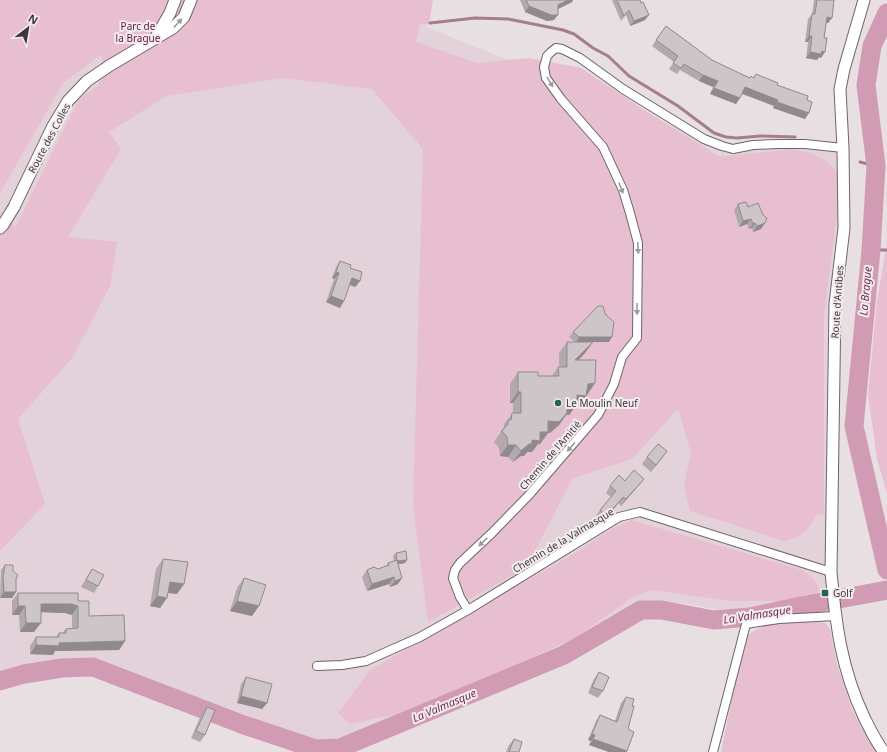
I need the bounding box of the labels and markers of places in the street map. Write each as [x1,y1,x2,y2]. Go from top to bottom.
place label: Le Moulin Neuf [566,396,638,410]
marker: Le Moulin Neuf [553,398,563,408]
place label: Golf [833,586,853,600]
marker: Golf [820,588,830,598]

